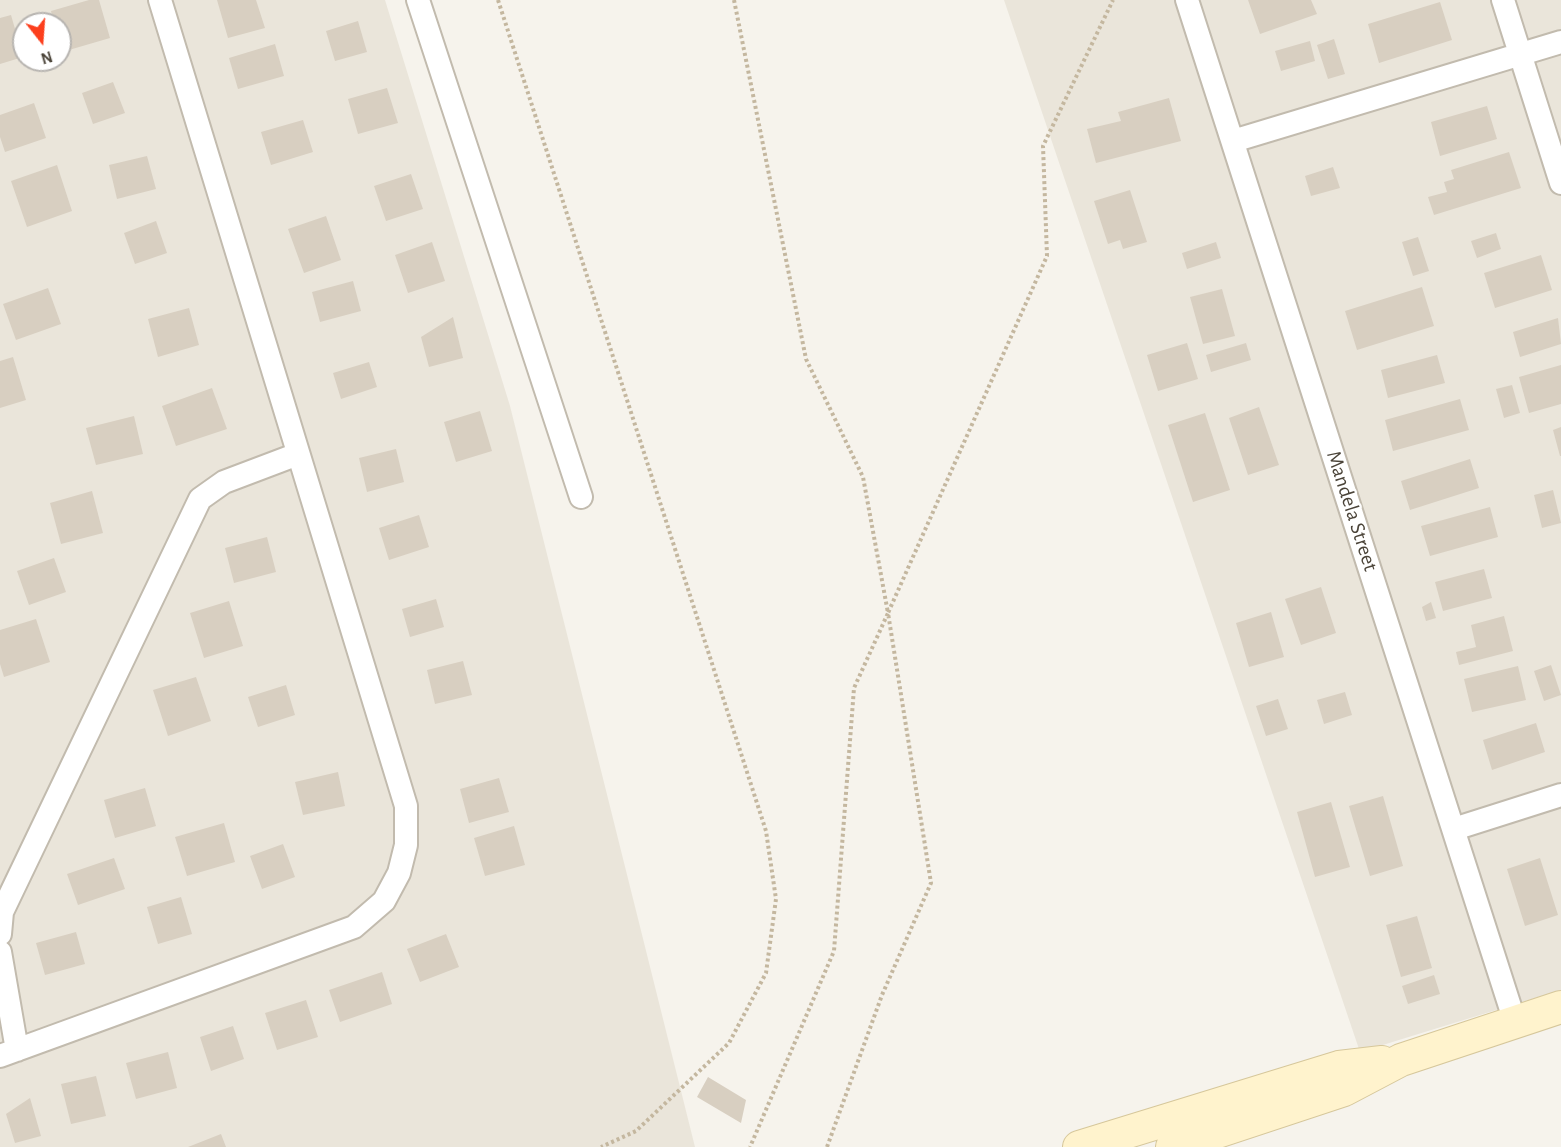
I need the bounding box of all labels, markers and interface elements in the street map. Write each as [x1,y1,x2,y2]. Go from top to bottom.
north arrow [12,12,72,72]
text: N [39,48,54,67]
street label: Mandela Street [1321,448,1383,574]

